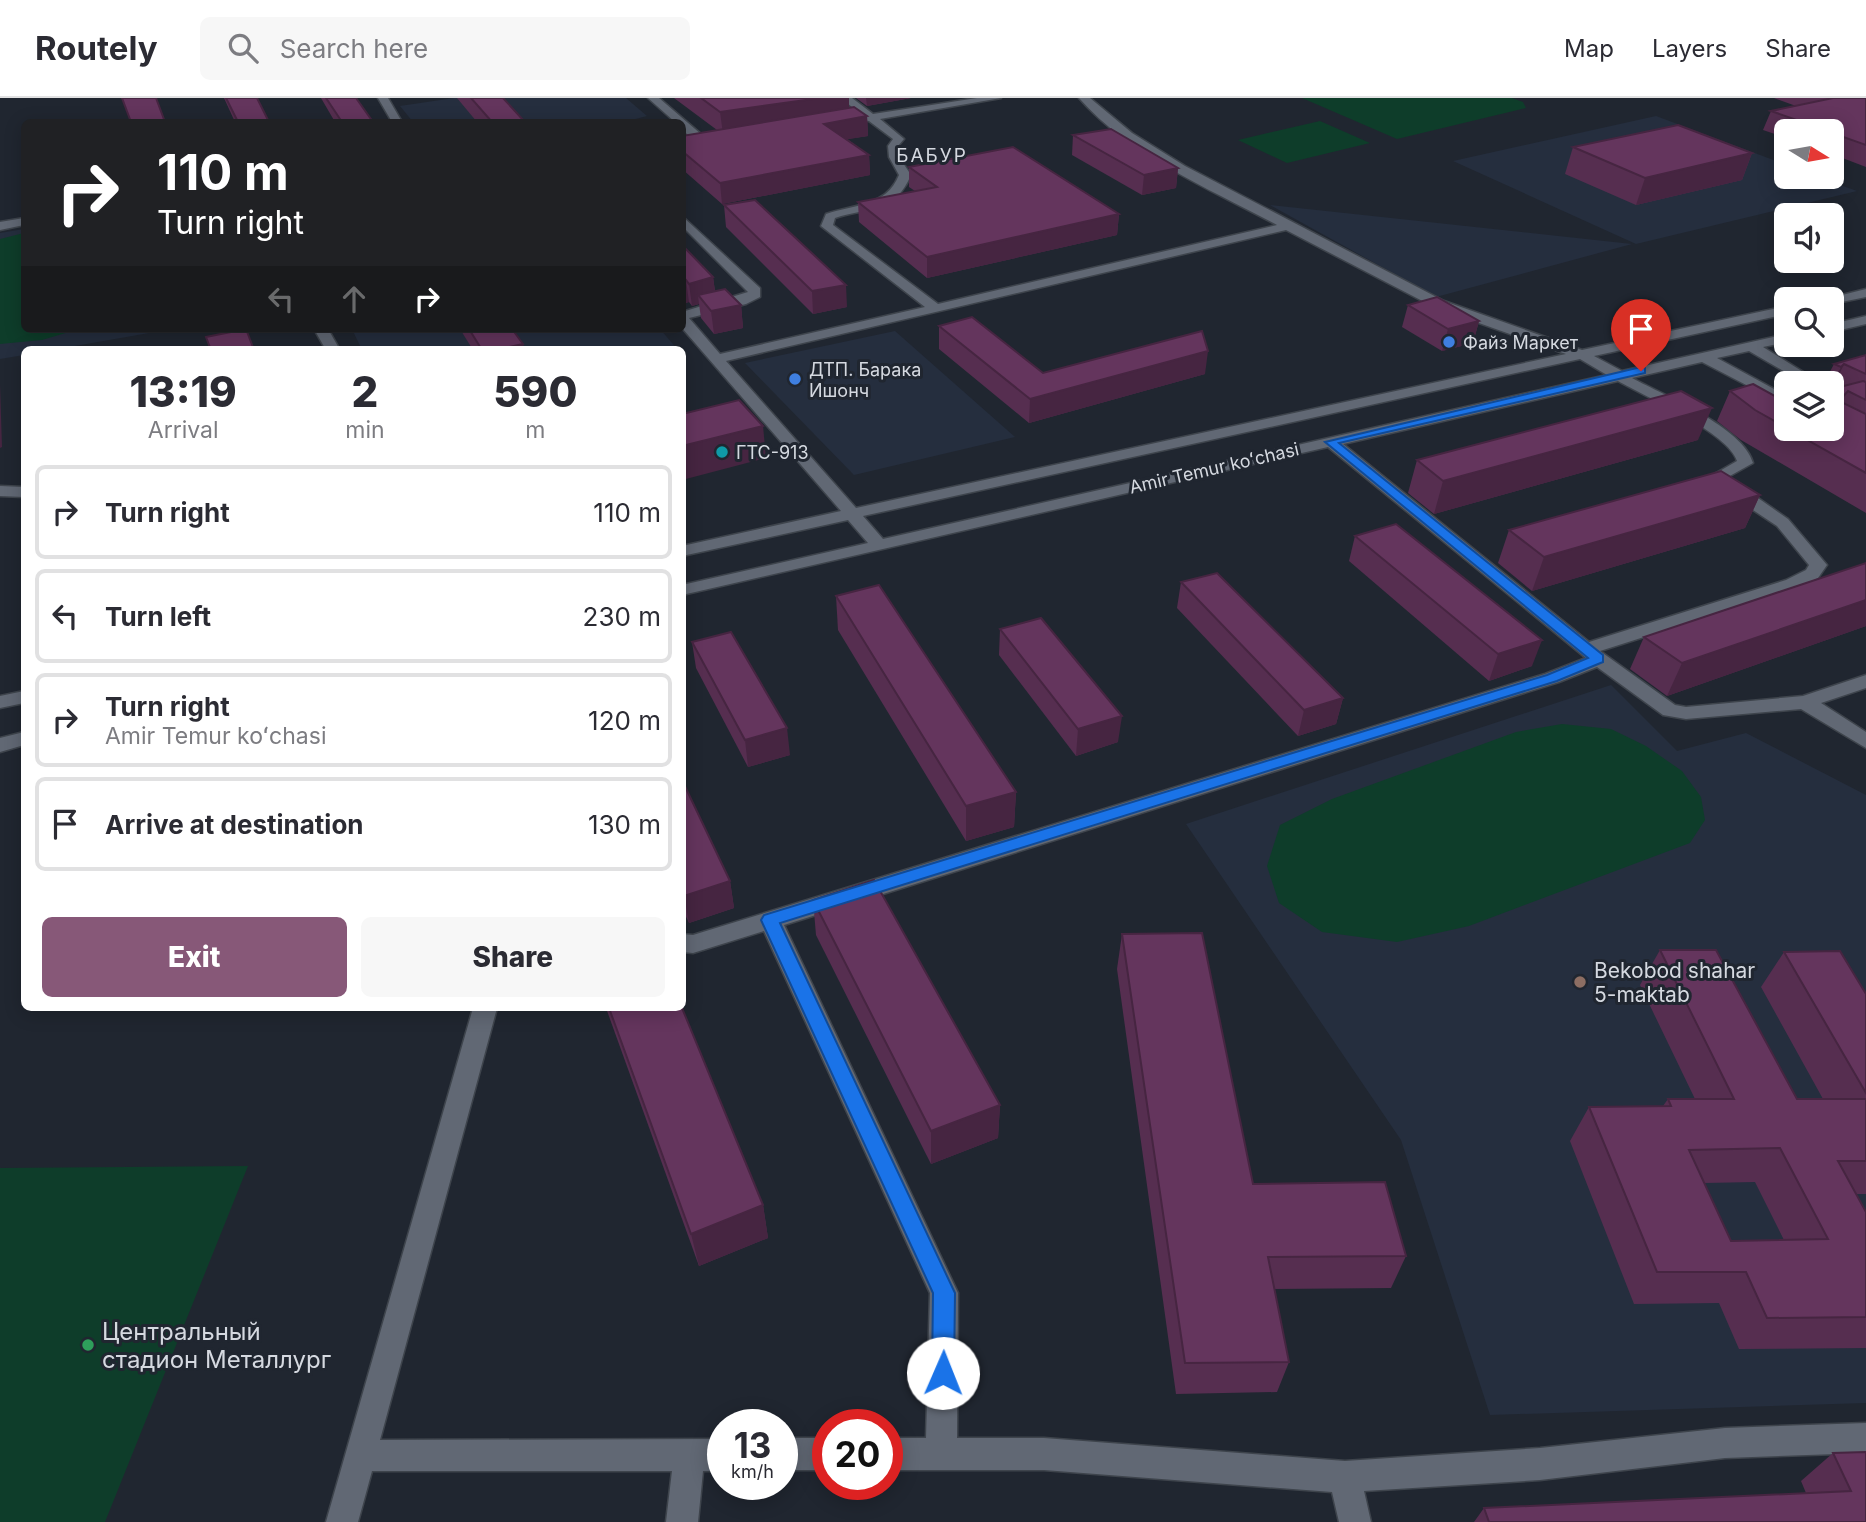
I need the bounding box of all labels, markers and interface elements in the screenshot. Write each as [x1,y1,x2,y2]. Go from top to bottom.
search box [200,17,690,80]
text: Routely [35,28,158,68]
icon: search [224,29,262,67]
text: Search here [280,33,428,64]
text: Map [1564,34,1614,63]
text: Layers [1652,34,1727,63]
text: Share [1765,34,1831,63]
north arrow [1774,119,1844,189]
map controls [1774,119,1844,441]
text: 110 m [157,143,289,202]
district label: БАБУР [896,144,968,167]
icon: right [42,147,133,238]
text: Turn right [157,203,304,242]
button: sound [1774,203,1844,273]
icon: left [262,280,300,318]
icon: ahead [335,280,373,318]
icon: right [408,280,446,318]
button: search [1774,287,1844,357]
pin [1611,299,1671,371]
icon: arrive [1622,310,1660,348]
place label: Файз Маркет [1463,332,1579,353]
marker: Файз Маркет [1441,334,1457,350]
place label: ДТП. Барака Ишонч [809,359,921,401]
text: 13:19 [130,366,237,417]
text: 2 [352,366,378,417]
text: 590 [493,366,577,417]
marker: ДТП. Барака Ишонч [787,371,803,387]
button: layers [1774,371,1844,441]
text: Arrival [148,416,219,444]
text: min [345,416,385,444]
text: m [525,416,545,444]
street label: Amir Temur koʻchasi [1127,438,1301,498]
place label: ГТС-913 [736,442,809,463]
marker: ГТС-913 [714,444,730,460]
icon: right [46,493,84,531]
text: Turn right [105,497,230,528]
text: 110 m [593,497,661,528]
icon: left [46,597,84,635]
text: Turn left [105,601,211,632]
text: 230 m [583,601,661,632]
text: Turn right [105,691,230,722]
icon: right [46,701,84,739]
text: 120 m [588,705,661,736]
text: Amir Temur koʻchasi [105,722,326,750]
icon: arrive [46,805,84,843]
text: Arrive at destination [105,809,364,840]
text: 130 m [588,809,661,840]
button: Exit [42,917,347,997]
button: Share [361,917,665,997]
place label: Bekobod shahar 5-maktab [1594,958,1755,1007]
marker: Bekobod shahar 5-maktab [1572,974,1588,990]
place label: Центральный стадион Металлург [102,1317,331,1374]
position arrow [906,1336,980,1410]
marker: Центральный стадион Металлург [80,1337,96,1353]
speed limit sign: 20 [812,1409,903,1500]
text: 13 [734,1424,771,1466]
text: km/h [731,1461,774,1482]

